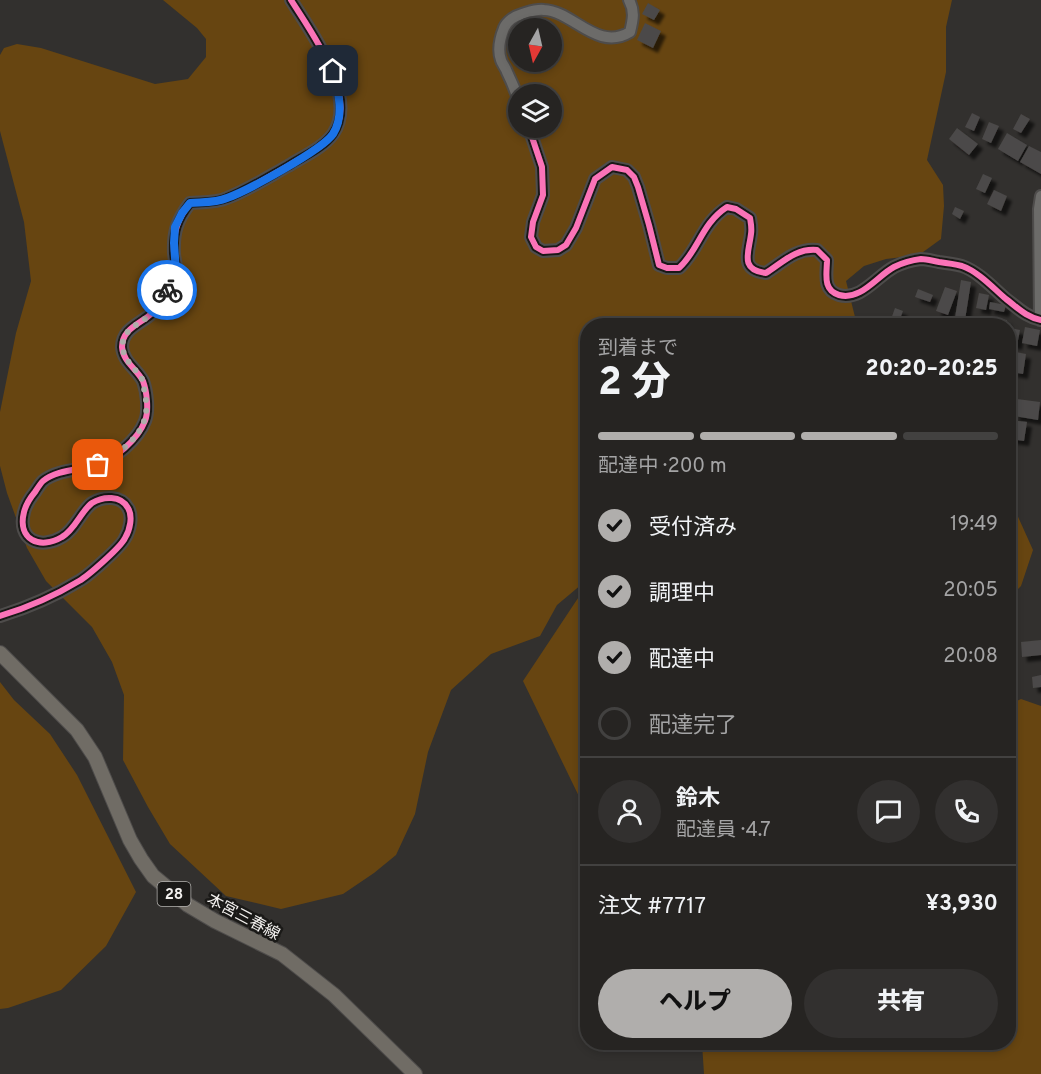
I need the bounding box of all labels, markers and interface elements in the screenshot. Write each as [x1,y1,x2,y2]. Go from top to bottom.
north arrow [508,18,562,72]
map controls [508,18,562,138]
pin [307,45,358,96]
icon: home [316,54,349,87]
button: layers [508,84,562,138]
courier [137,260,197,320]
icon: bike [151,274,184,307]
text: 到着まで [598,336,678,362]
text: 20:20–20:25 [865,356,998,383]
text: 2 分 [598,360,671,409]
pin [72,439,123,490]
icon: bag [81,448,114,481]
text: 配達中 · 200 m [598,454,727,480]
icon: check [598,509,631,542]
text: 19:49 [950,512,998,538]
text: 受付済み [649,515,737,542]
icon: check [598,575,631,608]
text: 20:05 [943,578,998,604]
text: 調理中 [649,581,715,608]
icon: check [598,641,631,674]
text: 20:08 [943,644,998,670]
text: 配達中 [649,647,715,674]
text: 配達完了 [649,713,737,740]
button: person [598,780,661,843]
button: chat [857,780,920,843]
button: phone [935,780,998,843]
text: 鈴木 [676,786,720,813]
text: 配達員 · 4.7 [676,818,771,844]
road number: 28 [158,882,190,906]
street label: 本宮三春線 [203,890,283,945]
text: ¥3,930 [926,891,998,918]
text: 注文 #7717 [598,894,706,921]
button: ヘルプ [598,969,792,1038]
button: 共有 [804,969,998,1038]

